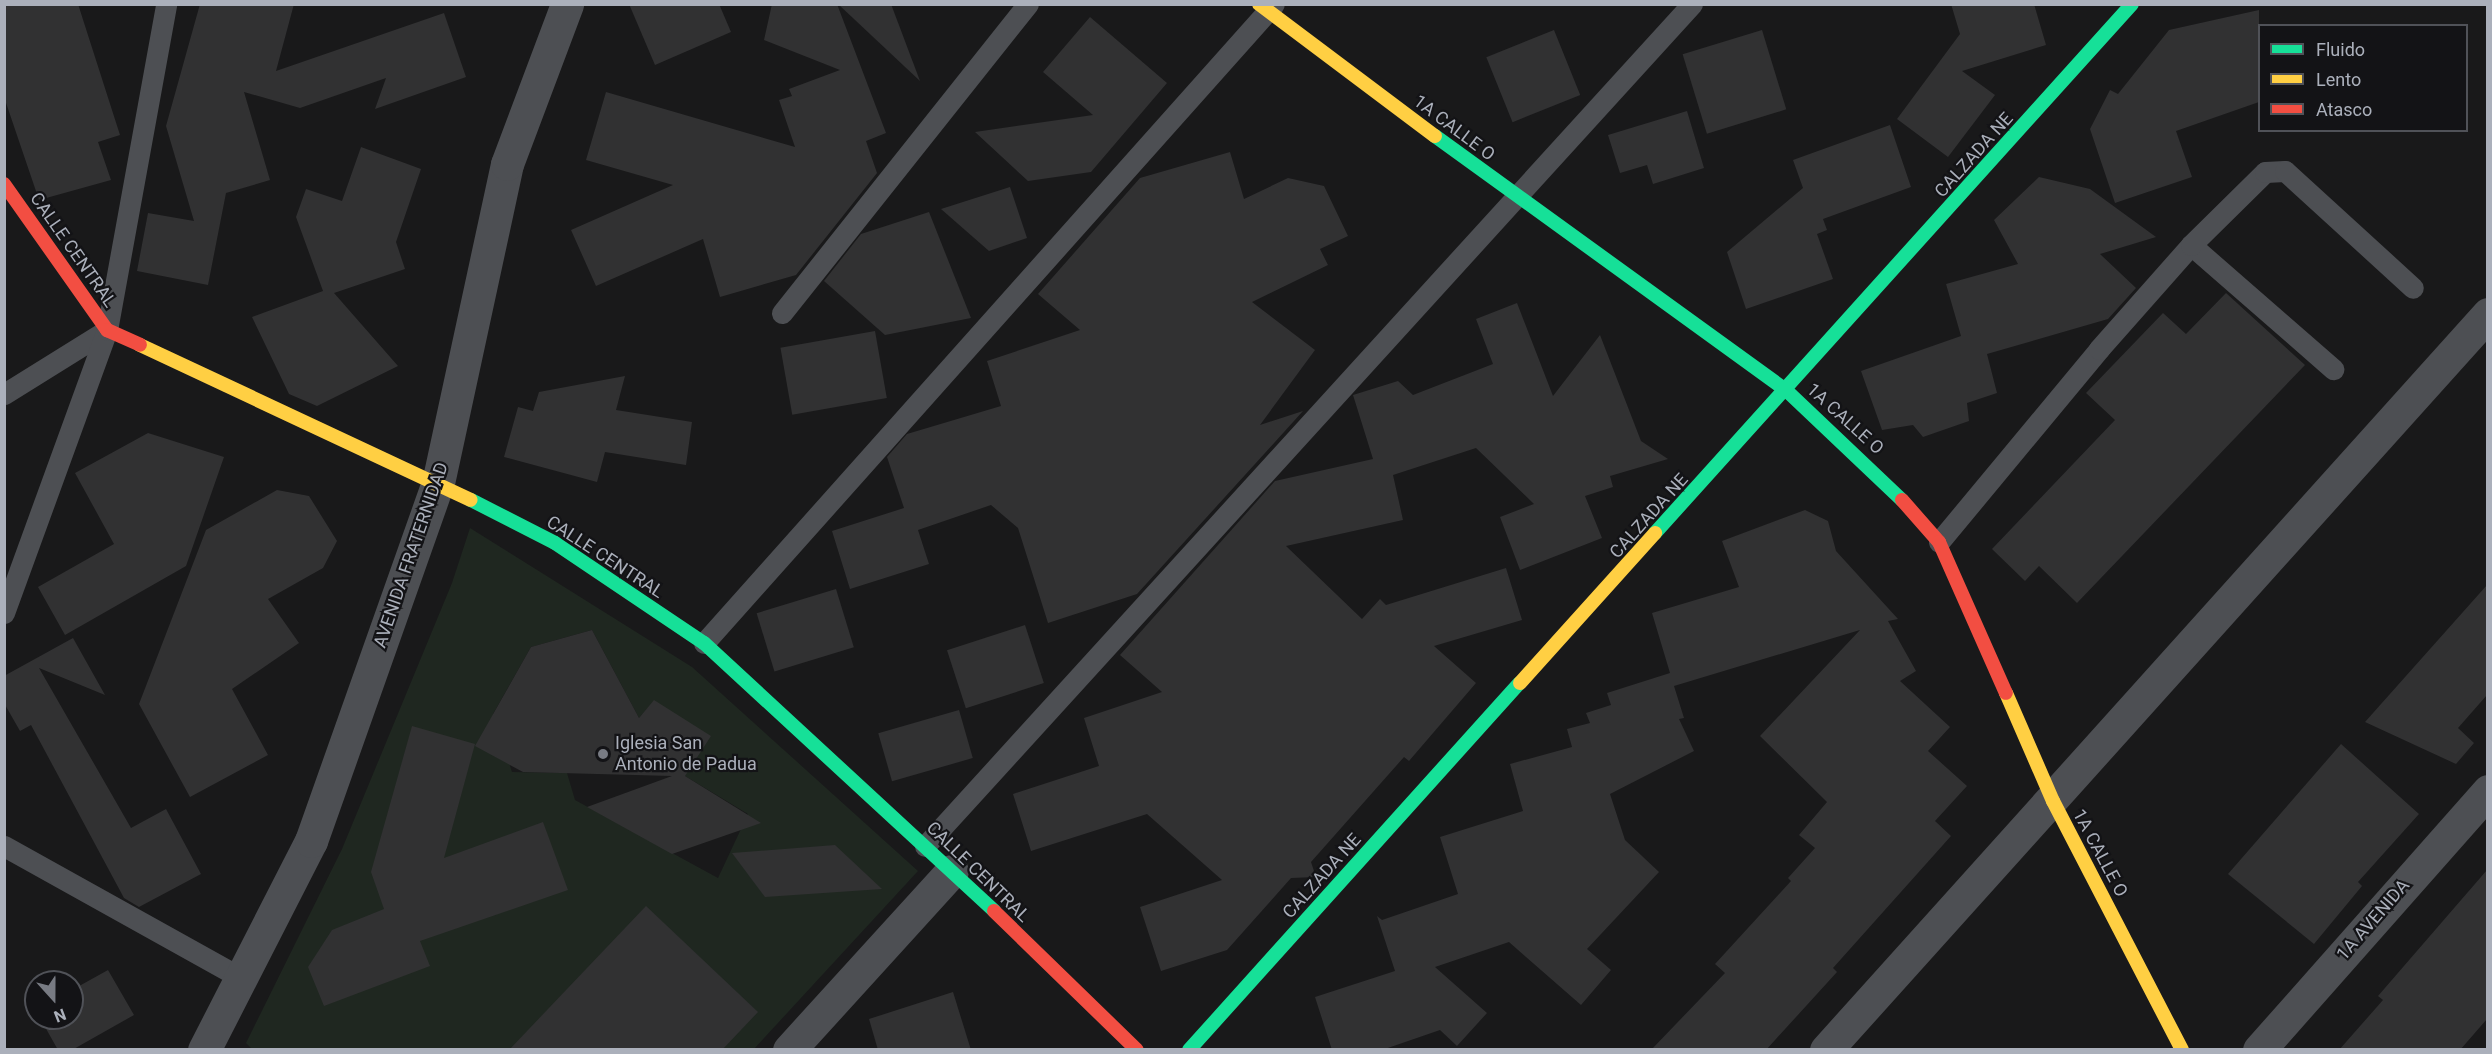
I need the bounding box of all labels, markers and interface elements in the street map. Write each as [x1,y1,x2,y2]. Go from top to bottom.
legend [2258,24,2468,132]
text: Fluido [2316,39,2365,60]
text: Lento [2316,69,2361,90]
street label: 1A CALLE O [1409,90,1499,166]
text: Atasco [2316,99,2372,120]
street label: CALZADA NE [1930,108,2018,202]
street label: CALLE CENTRAL [25,188,121,312]
street label: 1A CALLE O [1802,379,1888,459]
street label: AVENIDA FRATERNIDAD [369,459,453,651]
street label: CALZADA NE [1605,469,1693,563]
street label: CALLE CENTRAL [542,511,668,603]
place label: Iglesia San Antonio de Padua [615,733,757,776]
marker: Iglesia San Antonio de Padua [596,747,610,761]
street label: 1A CALLE O [2068,805,2132,901]
street label: CALLE CENTRAL [922,817,1034,927]
street label: CALZADA NE [1278,829,1366,923]
street label: 1A AVENIDA [2332,875,2414,965]
north arrow [24,970,84,1030]
text: N [51,1005,69,1026]

